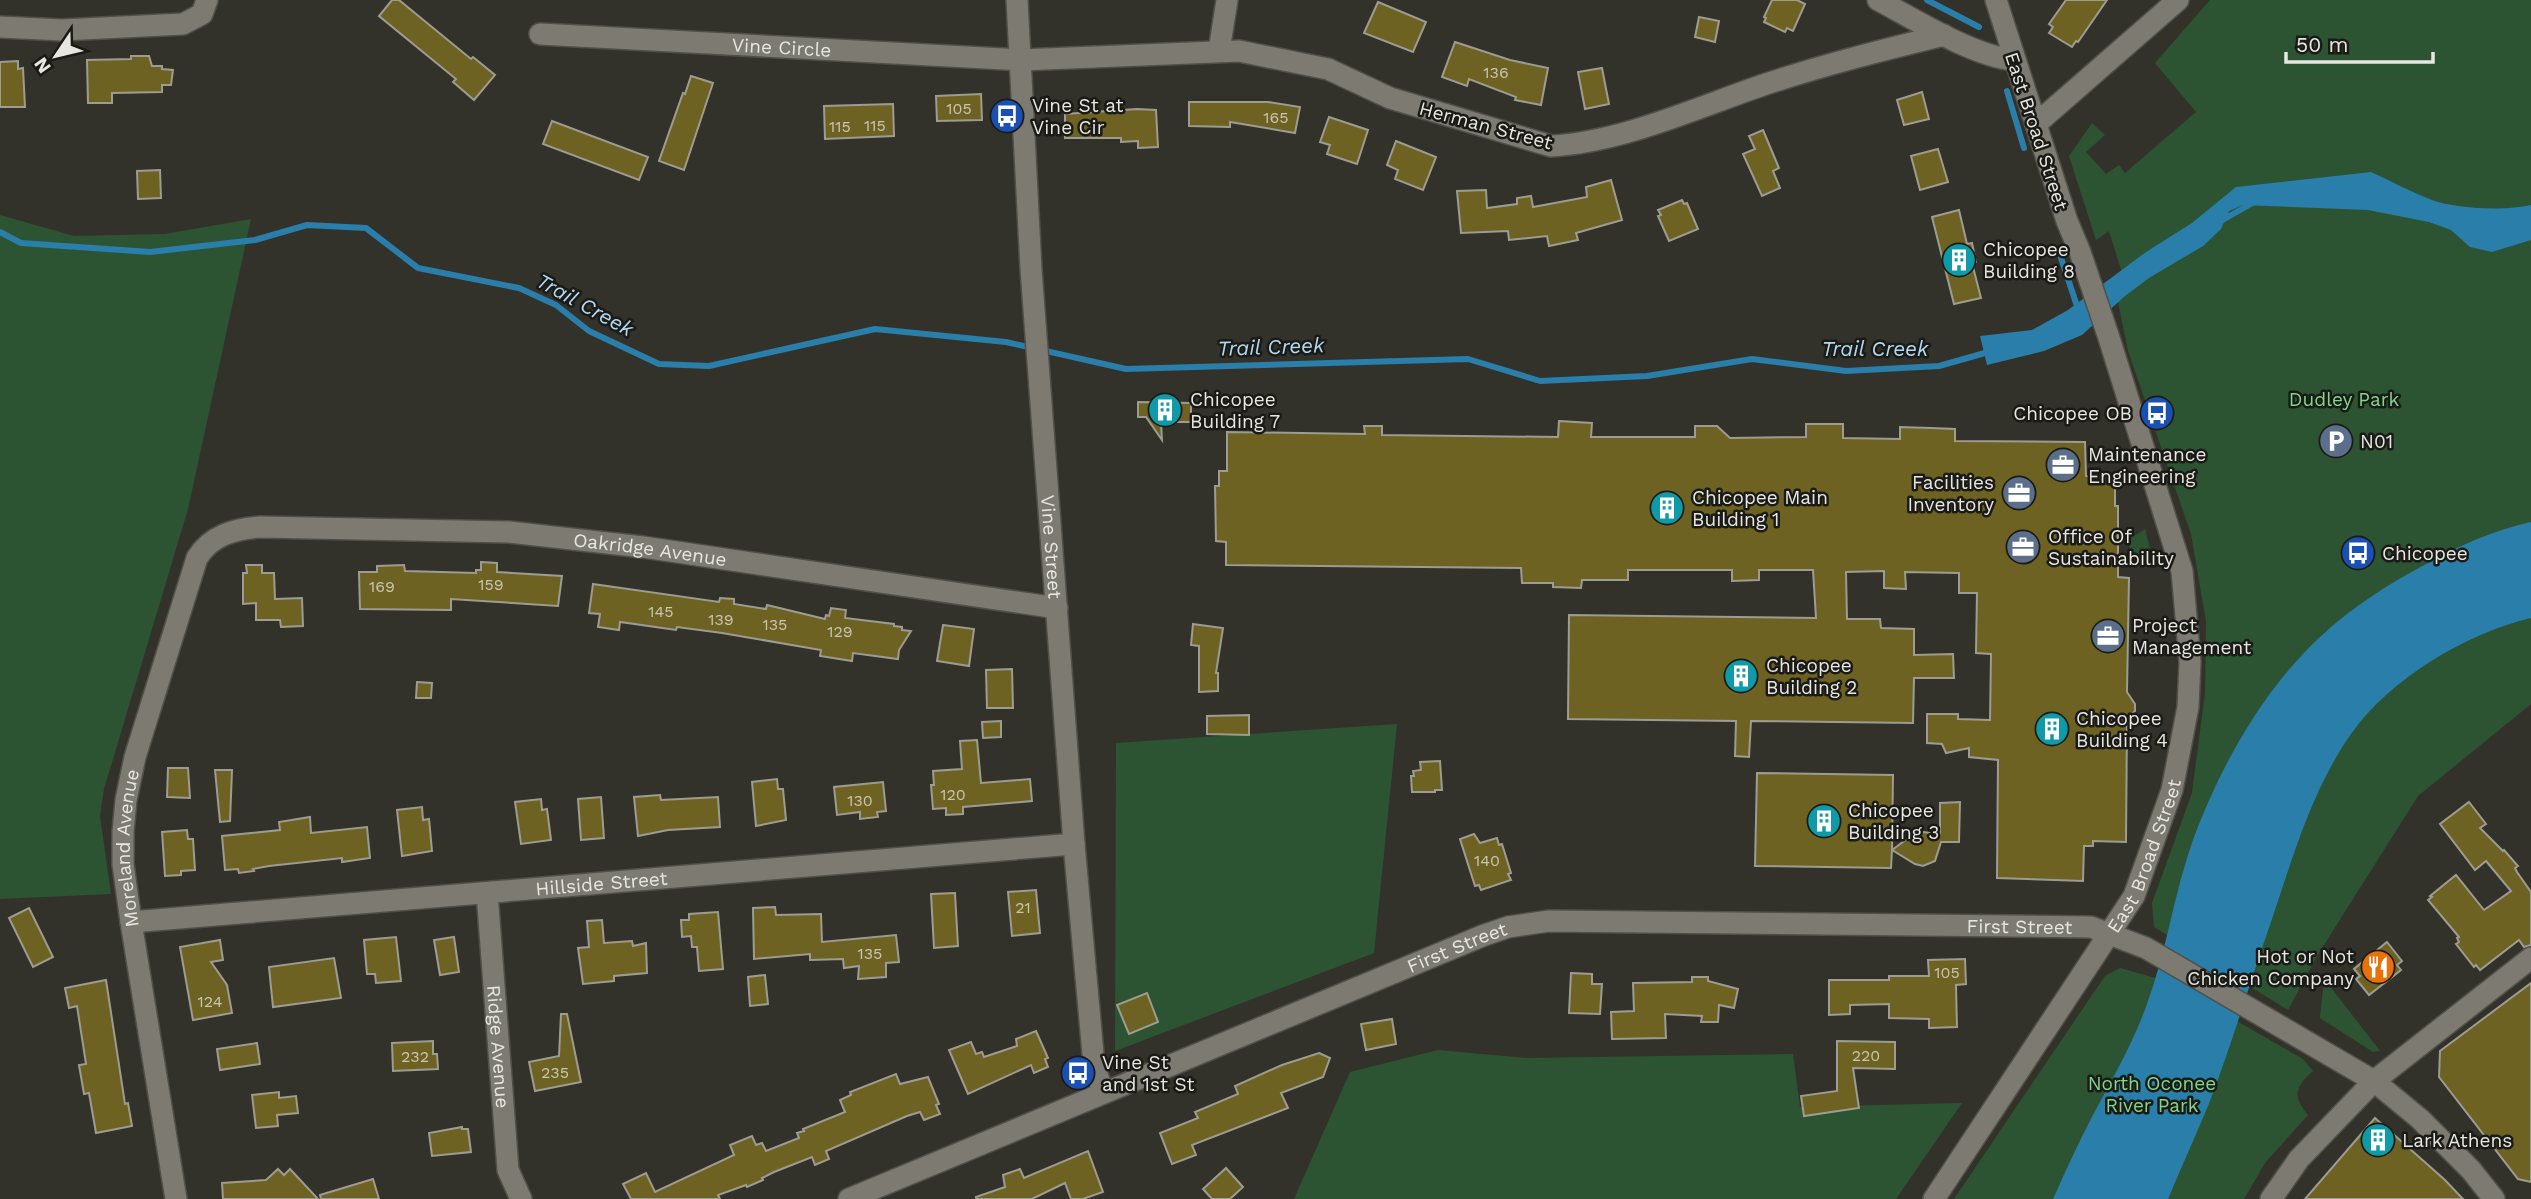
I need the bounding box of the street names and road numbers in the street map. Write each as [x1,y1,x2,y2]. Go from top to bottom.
street label: Vine Circle [731,33,832,62]
street label: East Broad Street [2000,49,2073,213]
street label: Herman Street [1417,97,1555,154]
street label: Vine Street [1036,494,1067,600]
street label: Oakridge Avenue [572,528,728,571]
street label: Moreland Avenue [112,767,144,929]
street label: East Broad Street [2102,777,2186,937]
street label: Hillside Street [535,867,668,901]
street label: First Street [1967,915,2073,939]
street label: First Street [1404,917,1510,978]
street label: Ridge Avenue [482,984,514,1109]

